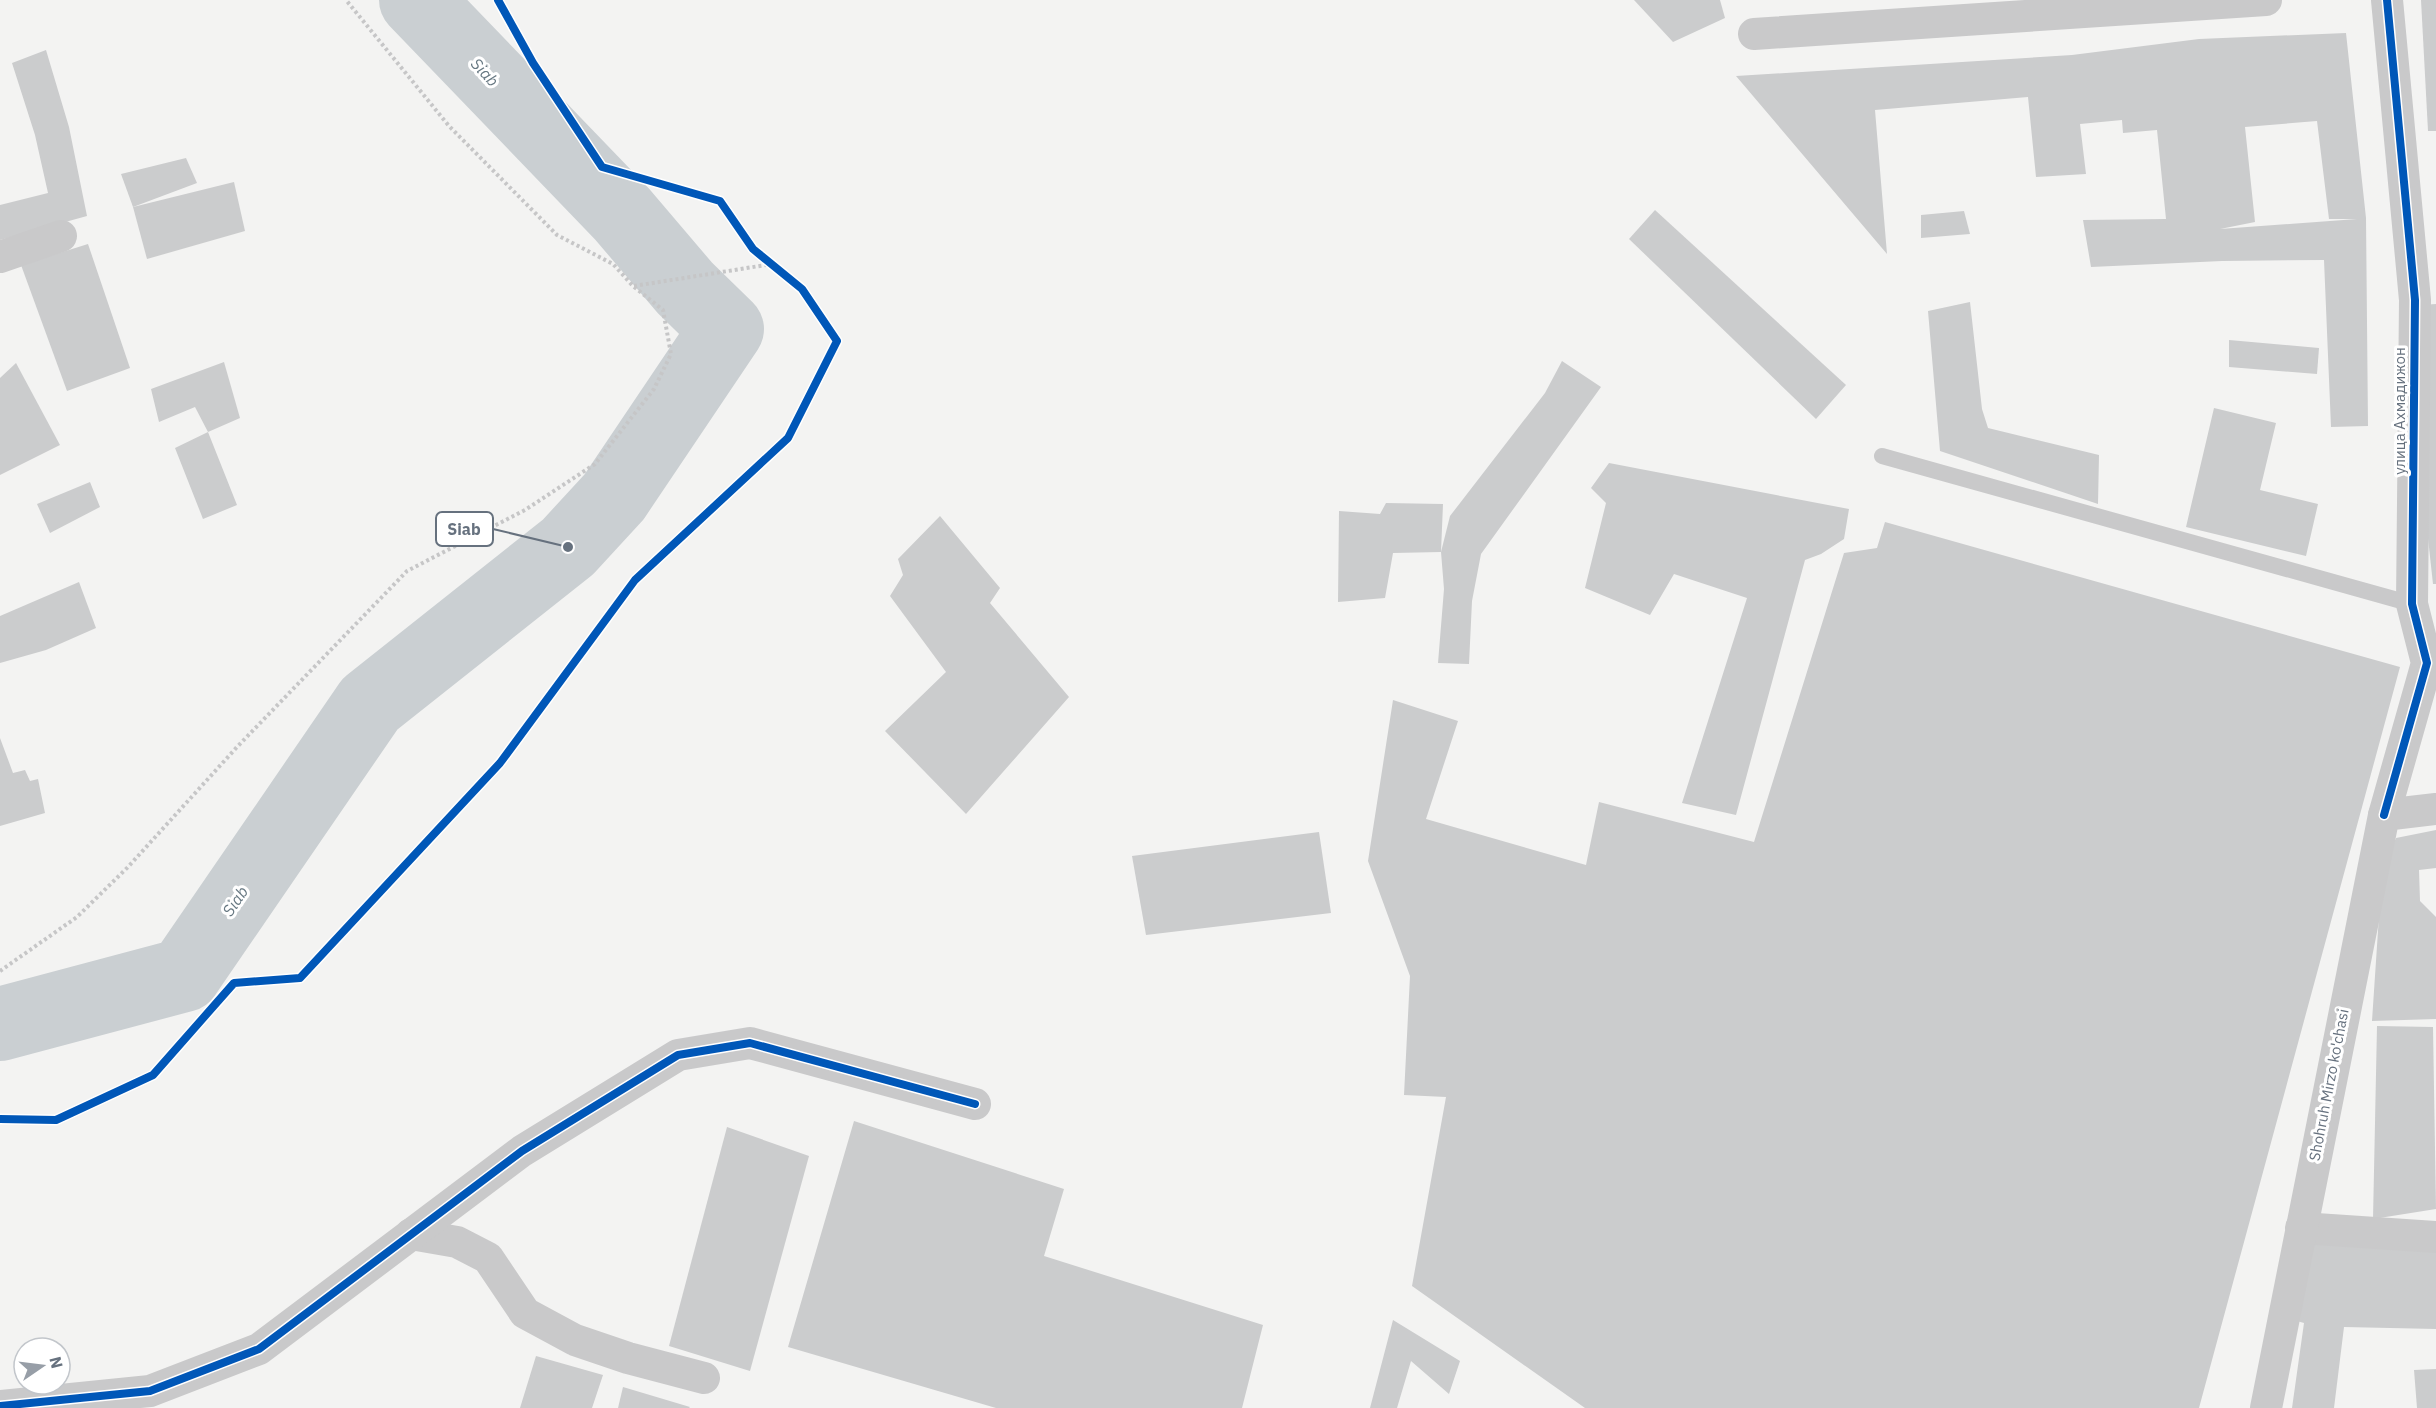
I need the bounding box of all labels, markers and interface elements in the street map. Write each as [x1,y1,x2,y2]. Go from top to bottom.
water label: Siab [467,54,503,90]
street label: улица Ахмадижон [2390,347,2409,475]
callout: Siab [436,512,493,546]
text: Siab [447,519,481,539]
water label: Siab [218,882,252,920]
street label: Shohruh Mirzo ko'chasi [2304,1007,2353,1163]
north arrow [12,1336,72,1396]
text: N [45,1354,68,1370]

